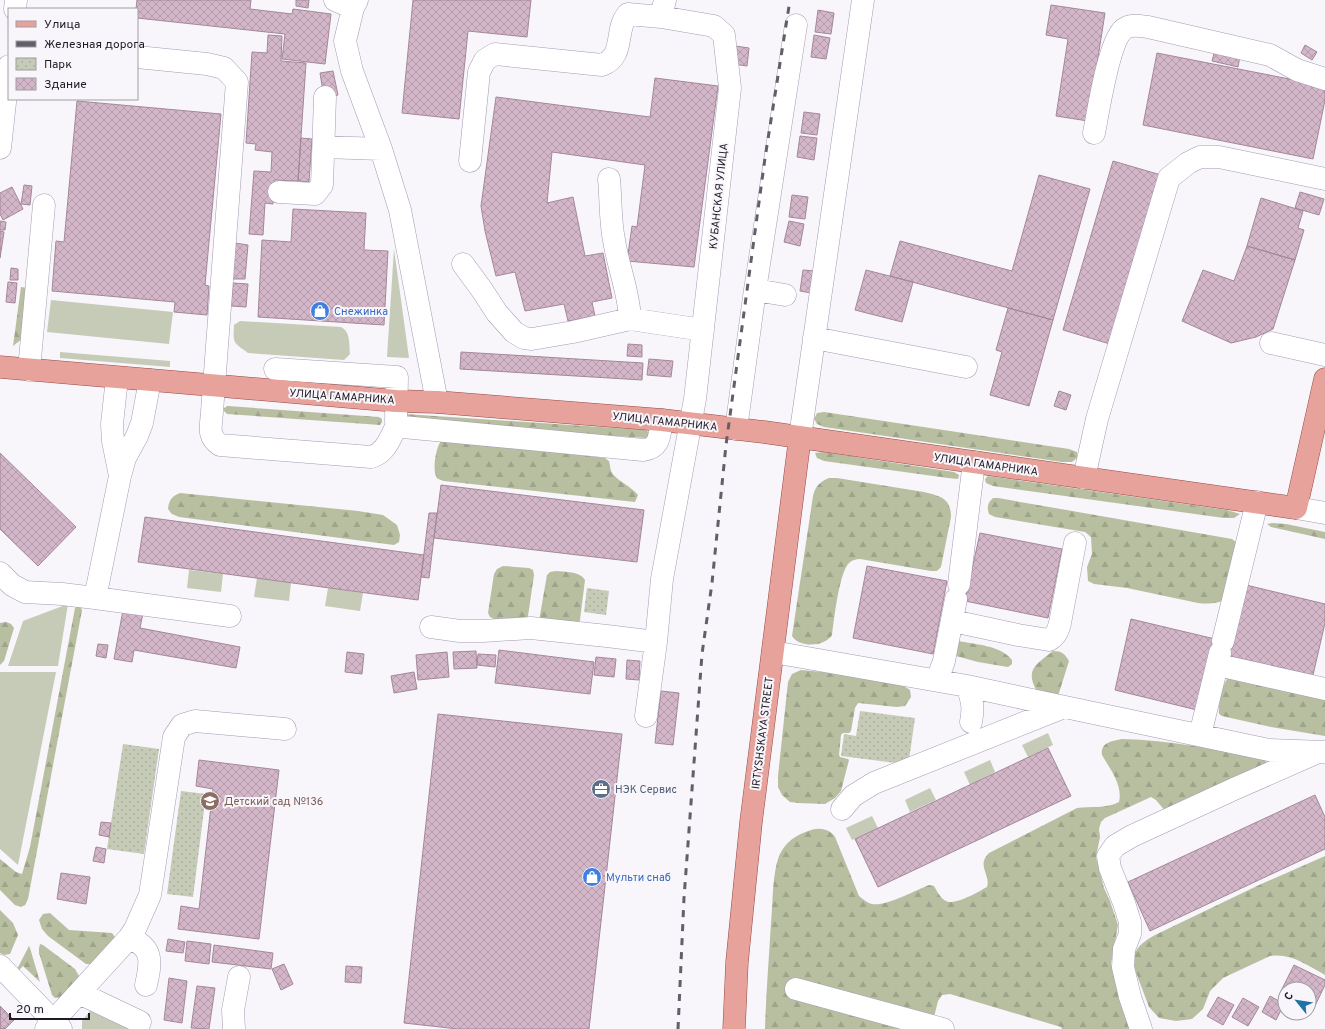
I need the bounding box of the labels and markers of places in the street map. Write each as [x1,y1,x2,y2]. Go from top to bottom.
shop icon: Снежинка [309,300,331,322]
place label: Снежинка [334,305,388,319]
office icon: НЭК Сервис [590,778,612,800]
place label: НЭК Сервис [615,783,677,797]
school or university icon: Детский сад №136 [199,790,221,812]
place label: Детский сад №136 [224,795,323,809]
shop icon: Мульти снаб [581,866,603,888]
place label: Мульти снаб [606,871,671,885]

